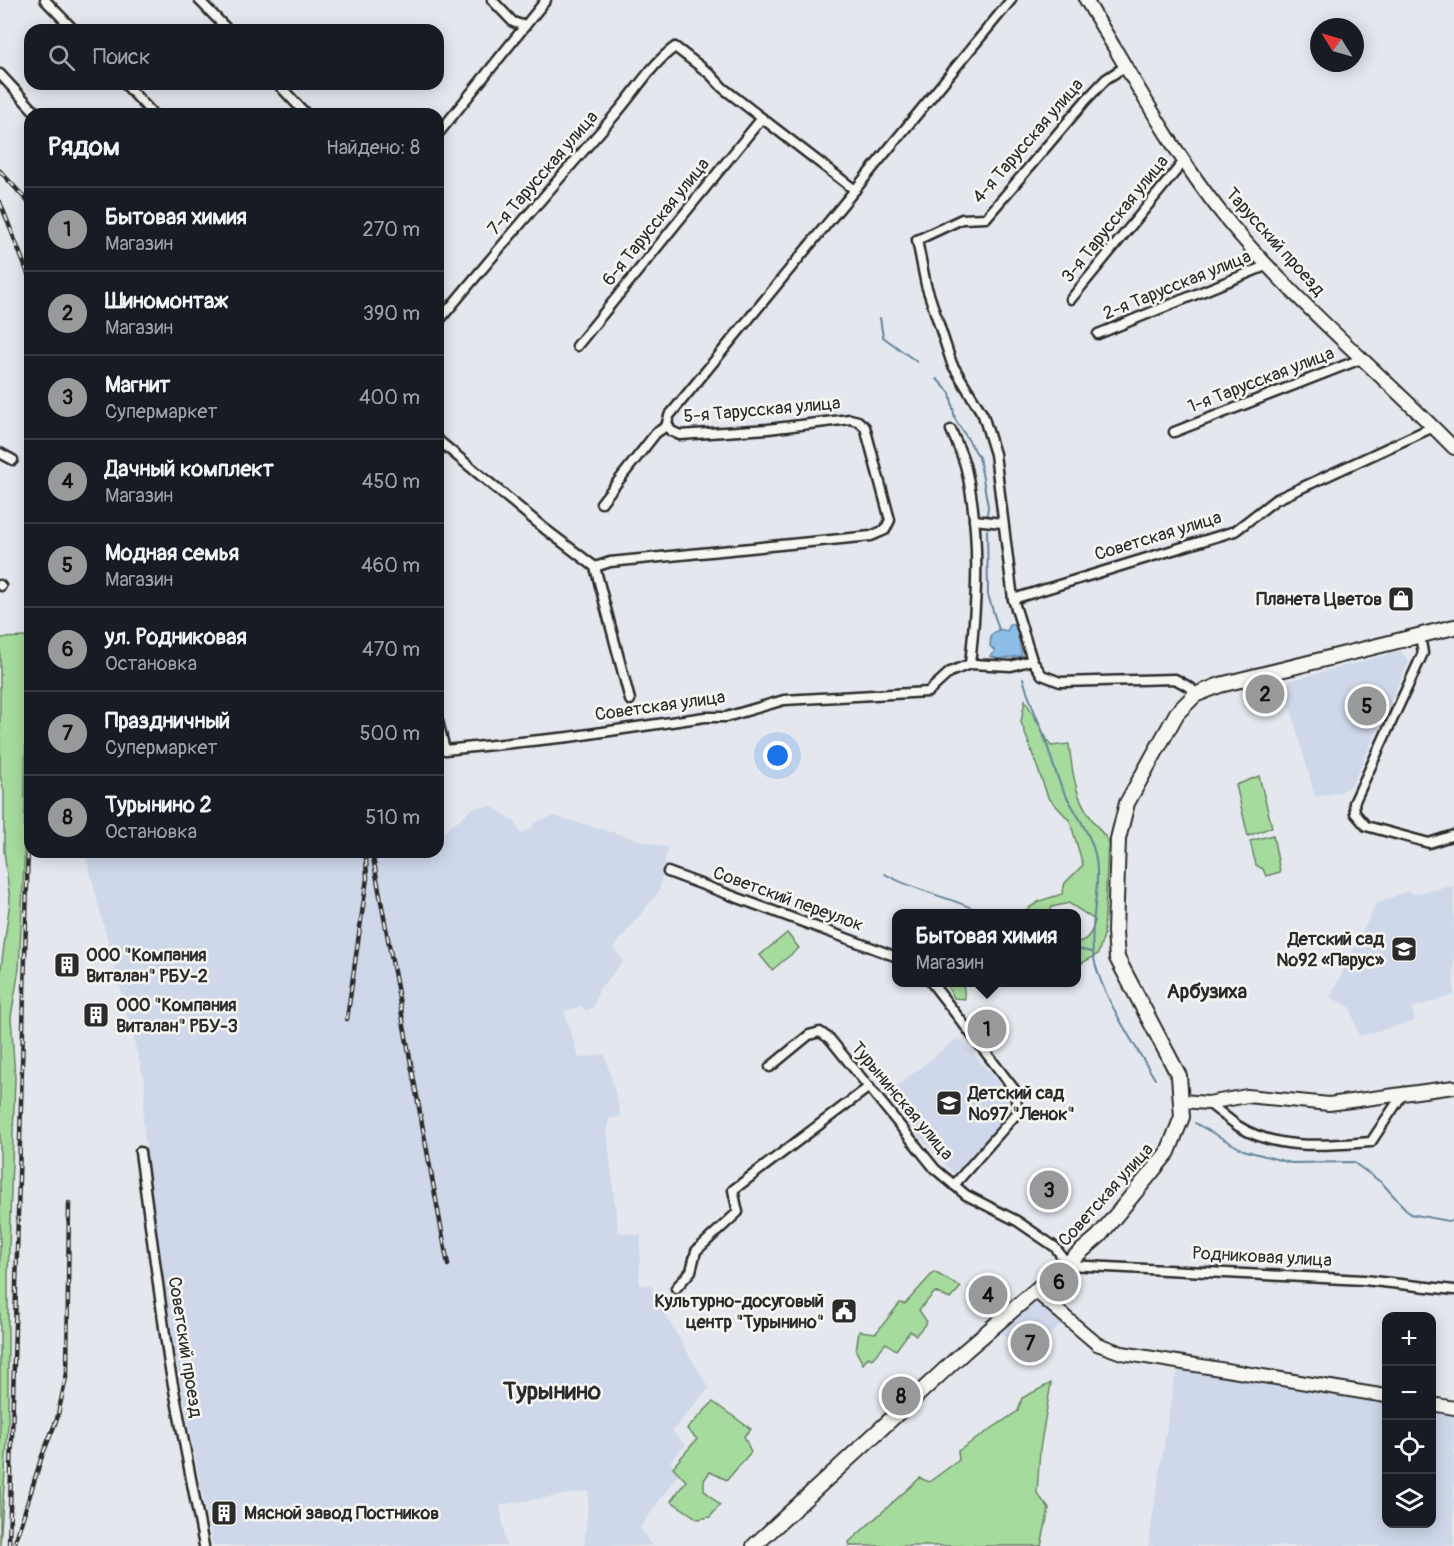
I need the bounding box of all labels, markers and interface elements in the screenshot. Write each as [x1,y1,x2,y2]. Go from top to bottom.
north arrow [1310,18,1364,72]
search box [24,24,444,90]
icon: search [45,41,78,74]
text: Поиск [93,43,150,71]
street label: 4-я Тарусская улица [967,74,1089,208]
street label: 7-я Тарусская улица [483,106,603,240]
text: Рядом [48,131,120,163]
text: Найдено: 8 [326,135,420,160]
street label: 3-я Тарусская улица [1056,150,1174,288]
street label: 6-я Тарусская улица [597,153,715,291]
street label: Тарусский проезд [1220,183,1330,301]
text: Бытовая химия [105,203,247,231]
text: 1 [64,217,71,242]
text: 270 m [362,217,420,242]
text: Магазин [105,231,173,256]
street label: 2-я Тарусская улица [1100,245,1254,325]
text: Шиномонтаж [105,287,228,315]
text: 2 [62,301,73,326]
text: 390 m [363,301,420,326]
text: Магазин [105,315,173,340]
street label: 1-я Тарусская улица [1185,342,1337,418]
text: Магнит [105,371,170,399]
text: 3 [62,385,73,410]
text: 400 m [359,385,420,410]
street label: 5-я Тарусская улица [683,392,841,428]
text: Супермаркет [105,399,217,424]
text: Дачный комплект [105,455,274,483]
text: 4 [62,469,73,494]
text: 450 m [362,469,420,494]
text: Магазин [105,483,173,508]
street label: Советская улица [1092,506,1224,566]
text: Модная семья [105,539,239,567]
text: 5 [62,553,73,578]
text: 460 m [361,553,420,578]
text: Магазин [105,567,173,592]
shop icon: Планета Цветов [1386,584,1416,614]
place label: Планета Цветов [1256,588,1382,611]
text: ул. Родниковая [105,623,247,651]
text: 6 [62,637,73,662]
text: 470 m [362,637,420,662]
text: Остановка [105,651,197,676]
pin: 2 [1246,672,1284,716]
pin: 5 [1348,684,1386,728]
street label: Советская улица [593,685,727,727]
text: Праздничный [105,707,230,735]
text: 7 [62,721,73,746]
text: 500 m [360,721,420,746]
text: Супермаркет [105,735,217,760]
your location [763,741,792,770]
text: Турынино 2 [105,791,212,819]
text: 8 [62,805,73,830]
text: 510 m [366,805,420,830]
text: Остановка [105,819,197,844]
street label: Советский переулок [710,861,866,937]
popup [892,909,1081,987]
text: Бытовая химия [916,922,1057,950]
place label: Детский сад №92 «Парус» [1276,928,1385,972]
school or university icon: Детский сад №92 «Парус» [1389,934,1419,964]
place label: ООО "Компания Виталан" РБУ-2 [86,944,208,988]
building icon: ООО "Компания Виталан" РБУ-2 [52,950,82,980]
text: Магазин [916,950,984,975]
district label: Арбузиха [1167,979,1247,1004]
place label: ООО "Компания Виталан" РБУ-3 [116,994,238,1038]
building icon: ООО "Компания Виталан" РБУ-3 [81,1000,111,1030]
pin: 1 [968,1006,1006,1052]
street label: Турынинская улица [846,1037,958,1165]
place label: Детский сад №97 "Ленок" [967,1082,1075,1126]
school or university icon: Детский сад №97 "Ленок" [934,1088,964,1118]
street label: Советская улица [1053,1138,1159,1252]
pin: 3 [1030,1168,1068,1212]
street label: Родниковая улица [1192,1242,1332,1272]
pin: 6 [1040,1260,1078,1304]
pin: 4 [968,1272,1008,1318]
street label: Советский проезд [163,1275,208,1419]
place label: Культурно-досуговый центр "Турынино" [655,1290,824,1334]
public building icon: Культурно-досуговый центр "Турынино" [829,1296,859,1326]
map controls [1382,1312,1436,1528]
button: + [1382,1312,1436,1366]
pin: 7 [1010,1320,1050,1366]
button: − [1382,1366,1436,1420]
pin: 8 [882,1374,920,1418]
district label: Турынино [502,1377,601,1406]
button: locate [1382,1420,1436,1474]
button: layers [1382,1474,1436,1528]
building icon: Мясной завод Постников [209,1498,239,1528]
place label: Мясной завод Постников [244,1502,439,1525]

